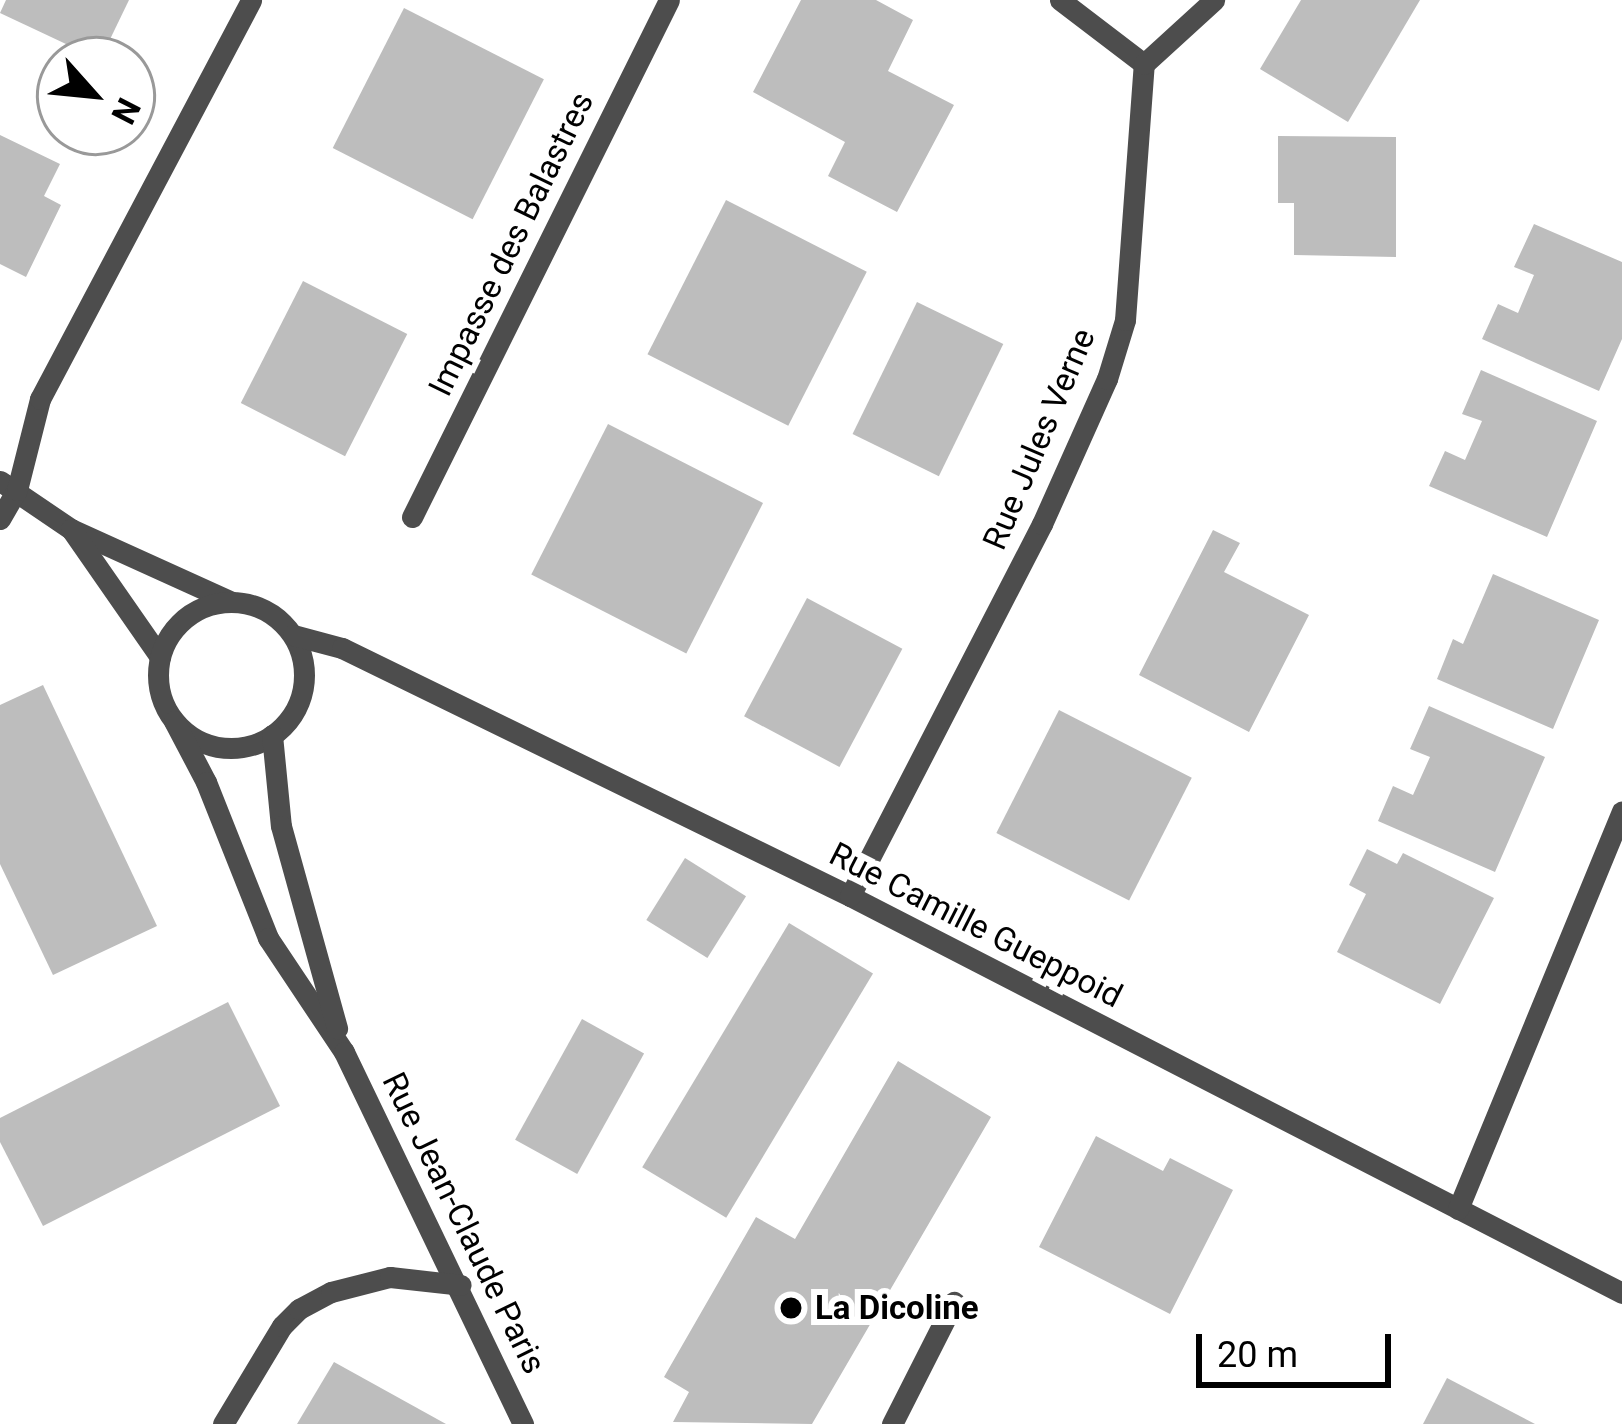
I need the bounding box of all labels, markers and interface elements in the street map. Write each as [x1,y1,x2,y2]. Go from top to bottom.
north arrow [36,36,156,156]
street label: Impasse des Balastres [420,86,602,402]
text: N [103,92,149,130]
street label: Rue Jules Verne [975,323,1103,555]
street label: Rue Camille Gueppoid [823,834,1129,1016]
street label: Rue Jean-Claude Paris [374,1066,554,1380]
place label: La Dicoline [815,1288,979,1328]
marker: La Dicoline [778,1295,804,1321]
scale bar [1202,1310,1397,1384]
text: 20 m [1217,1334,1298,1376]

